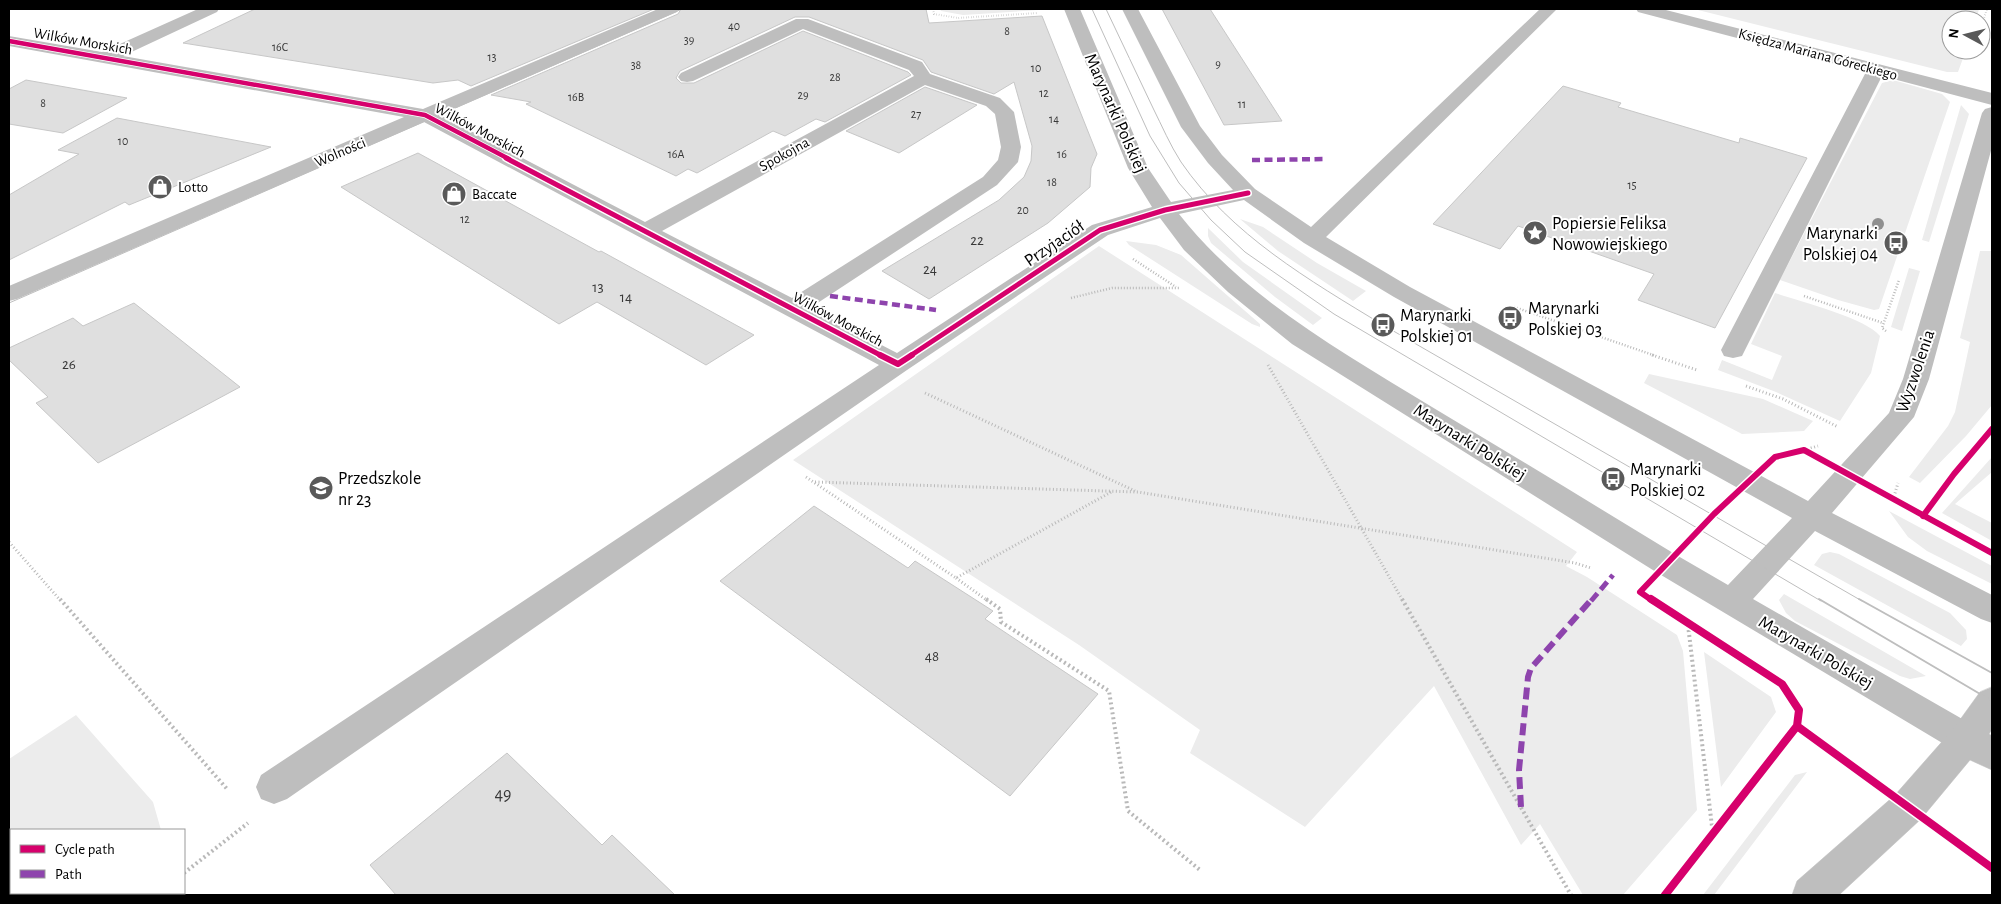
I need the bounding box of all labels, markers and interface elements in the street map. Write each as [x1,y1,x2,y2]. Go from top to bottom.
north arrow [1941,10,1991,60]
house number: 40 [728,20,740,32]
street label: Wilków Morskich [32,25,134,58]
house number: 8 [1004,25,1010,37]
street label: Księdza Mariana Góreckiego [1737,26,1899,83]
text: N [1947,28,1962,39]
house number: 39 [684,34,695,46]
house number: 16C [272,41,288,53]
house number: 13 [487,51,497,63]
street label: Marynarki Polskiej [1081,51,1150,176]
house number: 9 [1215,58,1221,70]
house number: 38 [631,59,642,71]
house number: 10 [1031,62,1041,74]
house number: 28 [829,71,841,83]
house number: 12 [1039,87,1049,99]
house number: 29 [797,89,809,101]
house number: 16B [568,91,584,103]
house number: 8 [40,97,46,109]
house number: 11 [1238,98,1246,110]
street label: Wilków Morskich [432,100,528,161]
house number: 27 [911,108,921,120]
house number: 14 [1049,113,1059,125]
house number: 10 [118,135,128,147]
street label: Wolności [312,135,368,170]
street label: Spokojna [757,135,812,174]
house number: 16A [668,148,684,160]
house number: 16 [1057,148,1067,160]
shop icon: Lotto [147,174,173,200]
house number: 18 [1047,176,1057,188]
house number: 15 [1627,179,1637,191]
place label: Lotto [178,180,208,195]
shop icon: Baccate [441,181,467,207]
place label: Baccate [472,187,517,202]
house number: 20 [1017,204,1029,216]
house number: 12 [460,213,470,225]
place label: Popiersie Feliksa Nowowiejskiego [1552,215,1668,254]
street label: Przyjaciół [1021,217,1088,270]
place icon: Popiersie Feliksa Nowowiejskiego [1522,220,1548,246]
place label: Marynarki Polskiej 04 [1803,225,1878,264]
bus stop icon: Marynarki Polskiej 04 [1883,230,1909,256]
house number: 22 [970,233,984,248]
house number: 24 [923,262,937,277]
house number: 13 [592,280,604,295]
street label: Wilków Morskich [790,289,886,350]
house number: 14 [620,290,632,305]
place label: Marynarki Polskiej 03 [1528,300,1602,339]
bus stop icon: Marynarki Polskiej 03 [1497,305,1523,331]
place label: Marynarki Polskiej 01 [1400,307,1473,346]
bus stop icon: Marynarki Polskiej 01 [1370,312,1396,338]
street label: Wyzwolenia [1893,328,1938,415]
house number: 26 [62,357,76,372]
street label: Marynarki Polskiej [1410,401,1529,485]
place label: Marynarki Polskiej 02 [1630,461,1705,500]
bus stop icon: Marynarki Polskiej 02 [1600,466,1626,492]
place label: Przedszkole nr 23 [338,470,421,509]
school or university icon: Przedszkole nr 23 [308,475,334,501]
street label: Marynarki Polskiej [1755,613,1876,693]
house number: 48 [925,649,939,664]
house number: 49 [494,786,512,804]
legend [10,829,185,894]
text: Cycle path [55,842,115,857]
text: Path [55,867,82,882]

